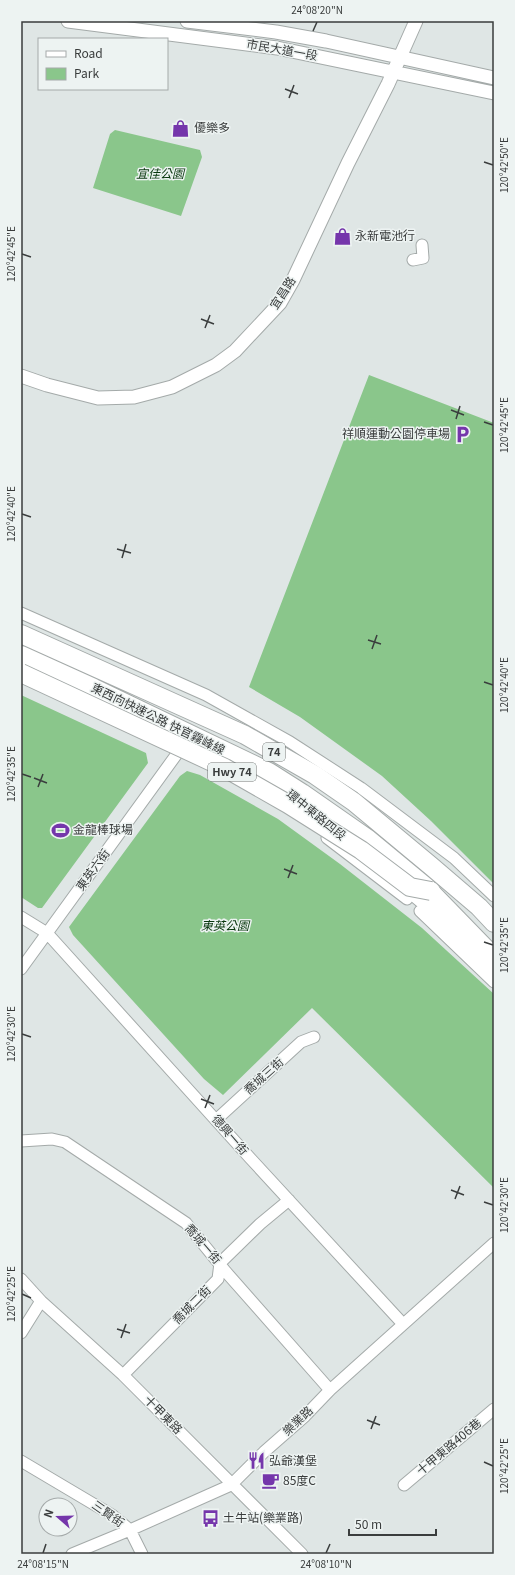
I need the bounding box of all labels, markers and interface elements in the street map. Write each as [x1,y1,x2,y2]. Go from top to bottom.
text: 24°08'20"N [291,2,343,17]
street label: 市民大道一段 [245,34,319,63]
legend [38,38,168,90]
text: Road [74,44,103,61]
text: Park [74,64,99,81]
shop icon: 優樂多 [171,118,191,138]
place label: 優樂多 [194,118,230,135]
text: 120°42'50"E [496,137,511,193]
park label: 宜佳公園 [136,164,186,181]
text: 120°42'45"E [3,226,18,282]
shop icon: 永新電池行 [332,226,352,246]
place label: 永新電池行 [355,226,415,243]
street label: 宜昌路 [265,272,299,312]
text: 120°42'45"E [496,397,511,453]
place label: 祥順運動公園停車場 [342,424,450,441]
parking icon: 祥順運動公園停車場 [453,424,473,444]
text: 120°42'40"E [3,486,18,542]
text: 120°42'40"E [496,657,511,713]
street label: 東西向快速公路 快官霧峰線 [89,678,228,757]
road number: 74 [263,743,285,761]
text: 120°42'35"E [3,746,18,802]
road number: Hwy 74 [208,763,256,781]
street label: 環中東路四段 [284,785,350,843]
sports icon: 金龍棒球場 [50,820,70,840]
place label: 金龍棒球場 [73,820,133,837]
street label: 東英六街 [71,845,113,894]
park label: 東英公園 [201,916,251,933]
text: 120°42'35"E [496,917,511,973]
text: 120°42'30"E [3,1006,18,1062]
street label: 喬城三街 [239,1053,287,1097]
street label: 德興一街 [209,1110,253,1158]
text: 120°42'30"E [496,1177,511,1233]
street label: 喬城一街 [182,1219,226,1267]
text: 120°42'25"E [3,1266,18,1322]
street label: 喬城二街 [168,1281,214,1327]
street label: 十甲東路 [141,1391,187,1437]
street label: 樂業路 [278,1401,316,1438]
street label: 十甲東路406巷 [412,1414,484,1478]
text: 120°42'25"E [496,1438,511,1494]
restaurant icon: 弘爺漢堡 [246,1451,266,1471]
place label: 弘爺漢堡 [269,1451,317,1468]
cafe icon: 85度C [260,1471,280,1491]
place label: 85度C [283,1471,316,1488]
street label: 三賢街 [89,1495,128,1530]
north arrow [38,1497,78,1537]
text: N [39,1507,57,1520]
bus stop icon: 土牛站(樂業路) [200,1508,220,1528]
place label: 土牛站(樂業路) [223,1508,303,1525]
scale bar [349,1511,436,1537]
text: 50 m [355,1515,382,1532]
text: 24°08'15"N [17,1556,69,1571]
text: 24°08'10"N [300,1556,352,1571]

